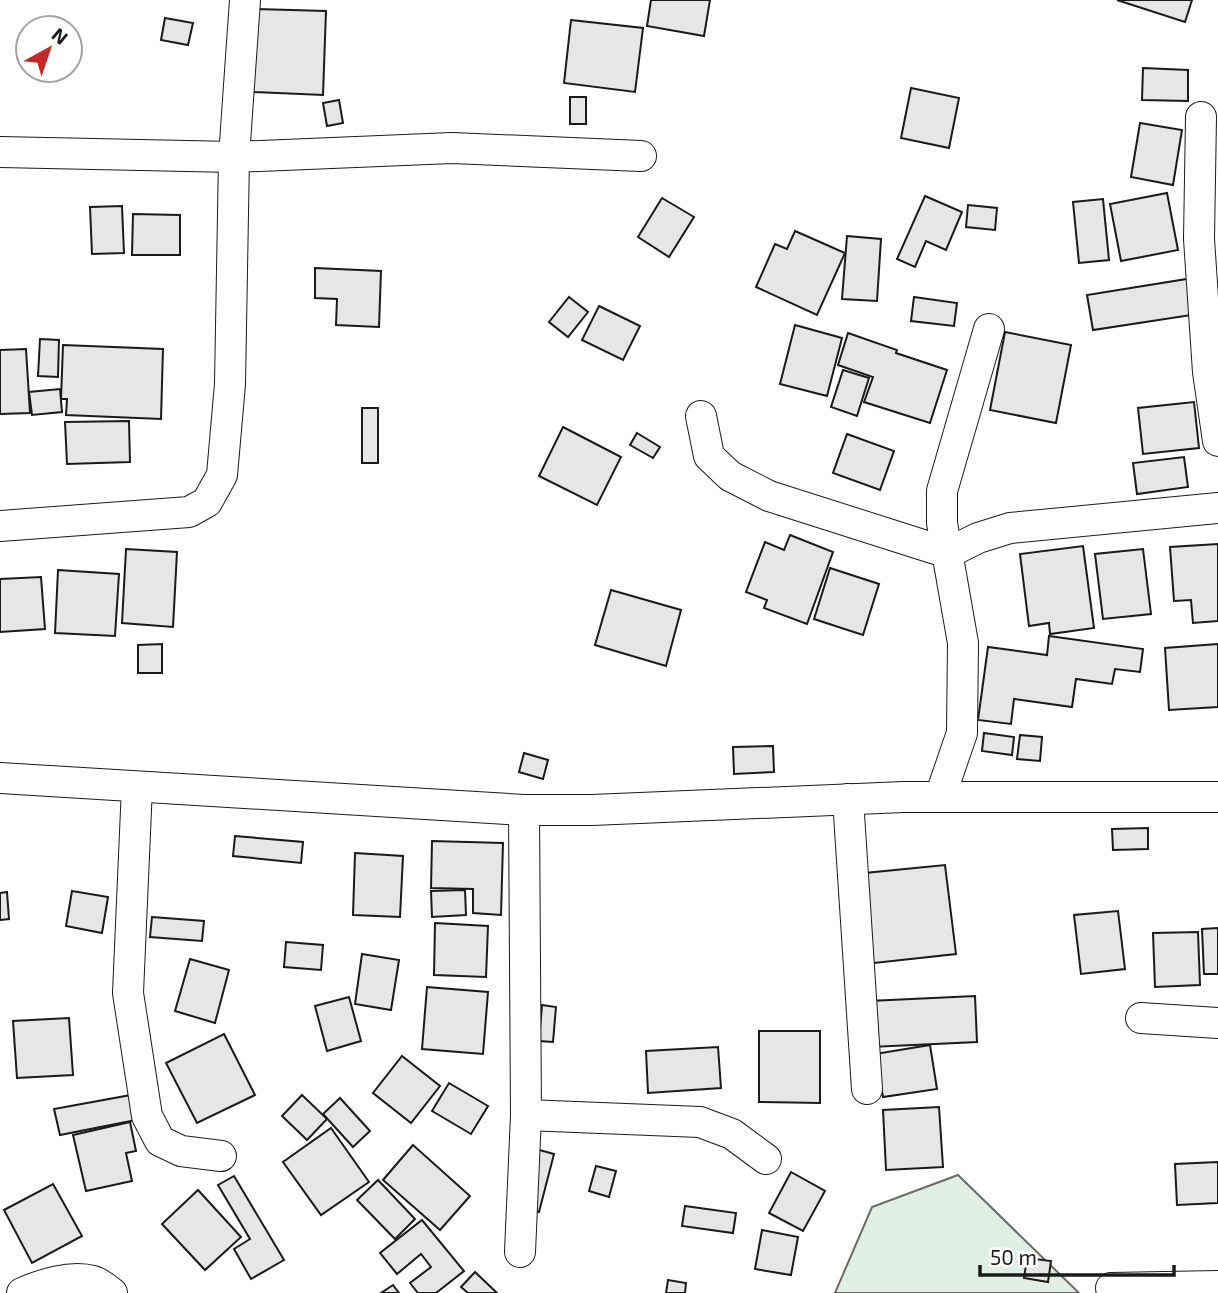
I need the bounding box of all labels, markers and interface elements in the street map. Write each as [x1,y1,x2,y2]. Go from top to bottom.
north arrow [14,14,84,84]
text: N [48,22,73,49]
scale bar [980,1234,1174,1278]
text: 50 m [990,1244,1037,1269]

